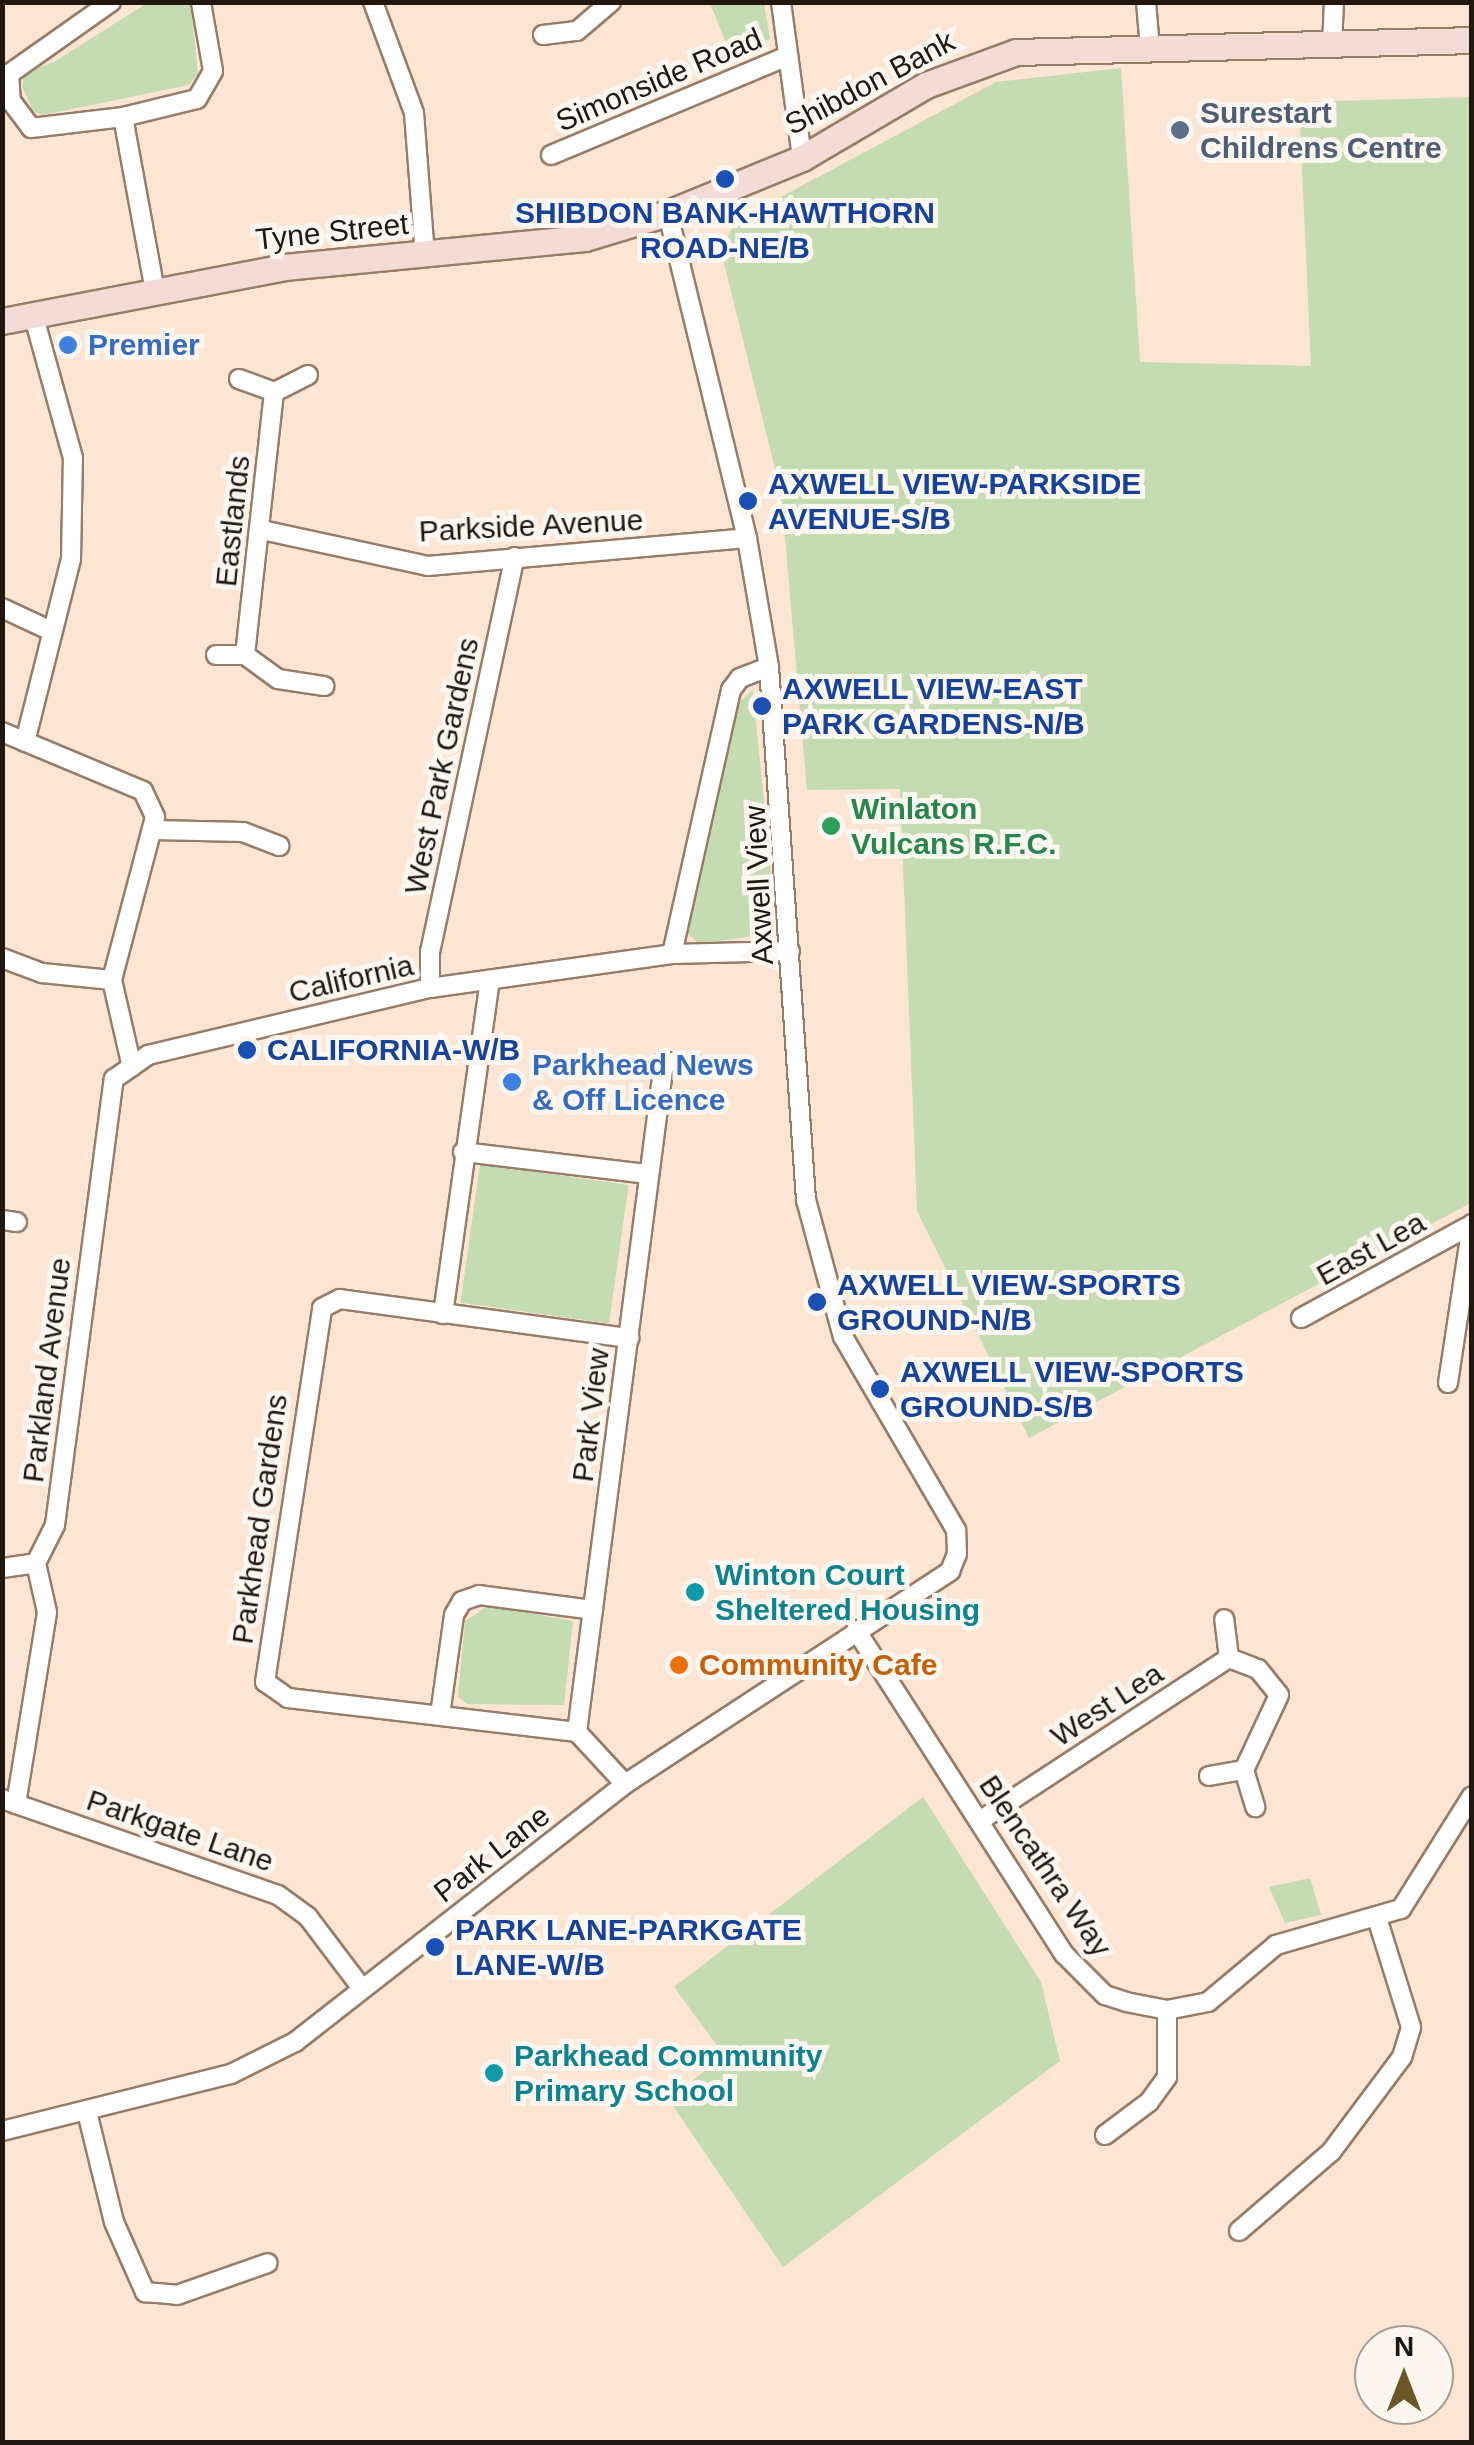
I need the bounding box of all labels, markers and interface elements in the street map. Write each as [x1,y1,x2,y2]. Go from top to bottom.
street label: Simonside Road [551,20,767,140]
street label: Shibdon Bank [779,23,961,143]
place label: Surestart Childrens Centre [1200,95,1442,166]
marker: Surestart Childrens Centre [1169,119,1191,141]
marker: SHIBDON BANK-HAWTHORN ROAD-NE/B [714,168,736,190]
place label: SHIBDON BANK-HAWTHORN ROAD-NE/B [515,195,935,266]
street label: Tyne Street [254,206,410,258]
place label: Premier [88,327,200,363]
marker: Premier [57,334,79,356]
street label: Eastlands [208,454,258,588]
place label: AXWELL VIEW-PARKSIDE AVENUE-S/B [768,466,1142,536]
marker: AXWELL VIEW-PARKSIDE AVENUE-S/B [737,490,759,512]
street label: Parkside Avenue [417,502,645,550]
street label: West Park Gardens [397,635,487,897]
place label: AXWELL VIEW-EAST PARK GARDENS-N/B [782,671,1085,742]
marker: AXWELL VIEW-EAST PARK GARDENS-N/B [751,695,773,717]
place label: Winlaton Vulcans R.F.C. [851,791,1057,862]
street label: Axwell View [737,804,781,966]
marker: Winlaton Vulcans R.F.C. [820,815,842,837]
street label: California [285,947,417,1011]
place label: CALIFORNIA-W/B [267,1032,520,1068]
marker: CALIFORNIA-W/B [236,1039,258,1061]
place label: Parkhead News & Off Licence [532,1047,754,1118]
marker: Parkhead News & Off Licence [501,1071,523,1093]
street label: East Lea [1310,1205,1432,1293]
street label: Parkland Avenue [15,1255,79,1485]
place label: AXWELL VIEW-SPORTS GROUND-N/B [837,1267,1181,1338]
marker: AXWELL VIEW-SPORTS GROUND-N/B [806,1291,828,1313]
street label: Park View [565,1346,617,1484]
place label: AXWELL VIEW-SPORTS GROUND-S/B [900,1354,1244,1424]
marker: AXWELL VIEW-SPORTS GROUND-S/B [869,1378,891,1400]
street label: Parkhead Gardens [225,1392,295,1646]
place label: Winton Court Sheltered Housing [715,1557,980,1628]
marker: Winton Court Sheltered Housing [684,1581,706,1603]
place label: Community Cafe [699,1647,937,1683]
marker: Community Cafe [668,1654,690,1676]
street label: West Lea [1044,1656,1170,1754]
street label: Blencathra Way [971,1769,1119,1963]
street label: Parkgate Lane [82,1782,278,1880]
street label: Park Lane [427,1798,557,1910]
place label: PARK LANE-PARKGATE LANE-W/B [455,1912,802,1982]
marker: PARK LANE-PARKGATE LANE-W/B [424,1936,446,1958]
place label: Parkhead Community Primary School [514,2038,822,2108]
marker: Parkhead Community Primary School [483,2062,505,2084]
north arrow [1354,2325,1454,2425]
text: N [1394,2331,1414,2362]

